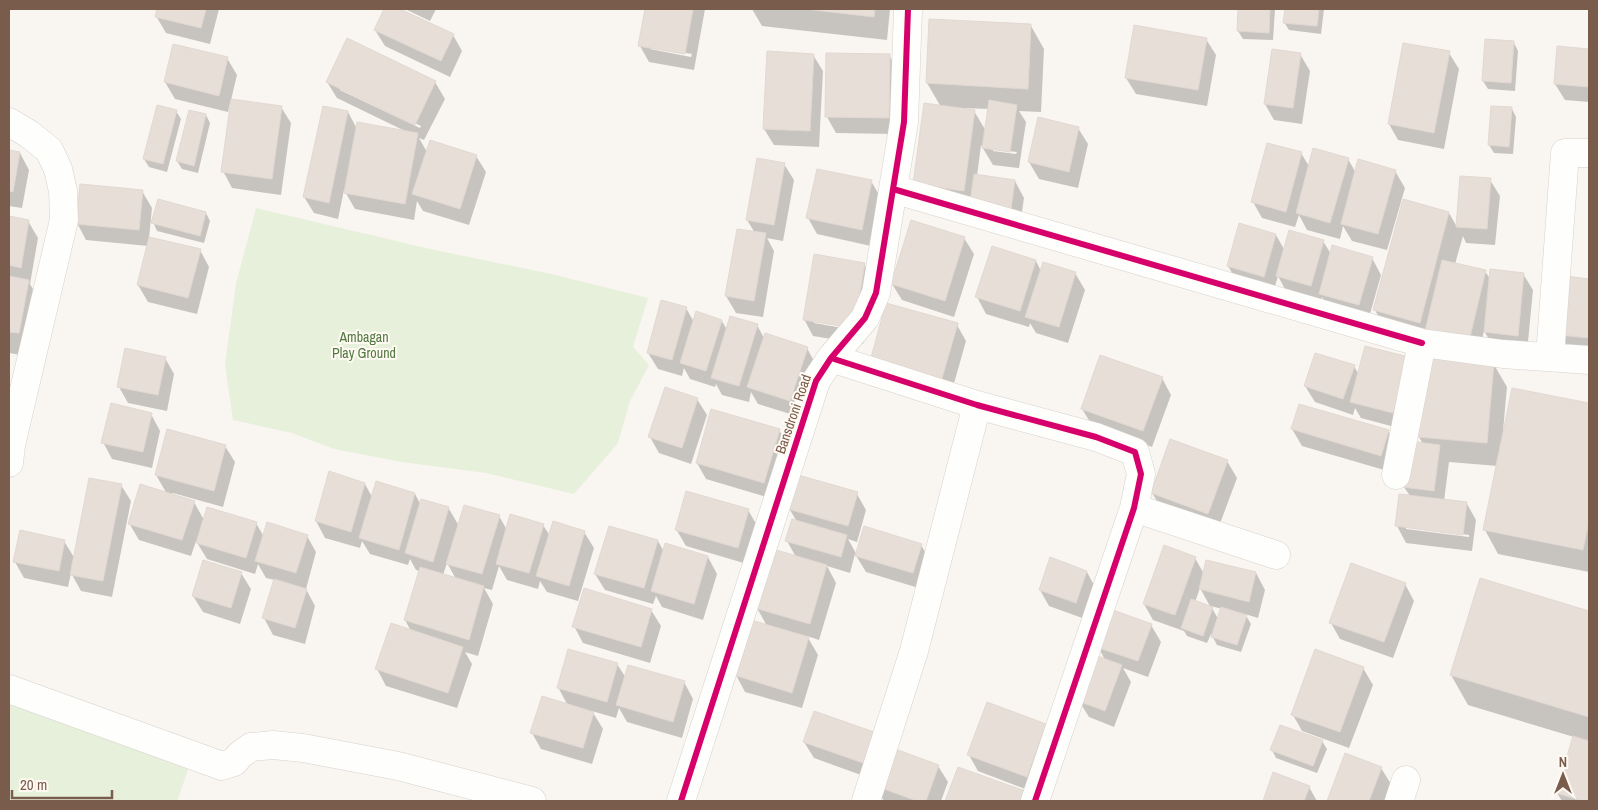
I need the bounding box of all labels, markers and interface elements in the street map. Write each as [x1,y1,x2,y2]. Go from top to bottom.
park label: Ambagan Play Ground [332,328,396,362]
street label: Bansdroni Road [771,372,815,456]
north arrow [1538,750,1588,800]
text: N [1559,753,1567,771]
scale bar [12,768,112,800]
text: 20 m [20,774,47,795]

